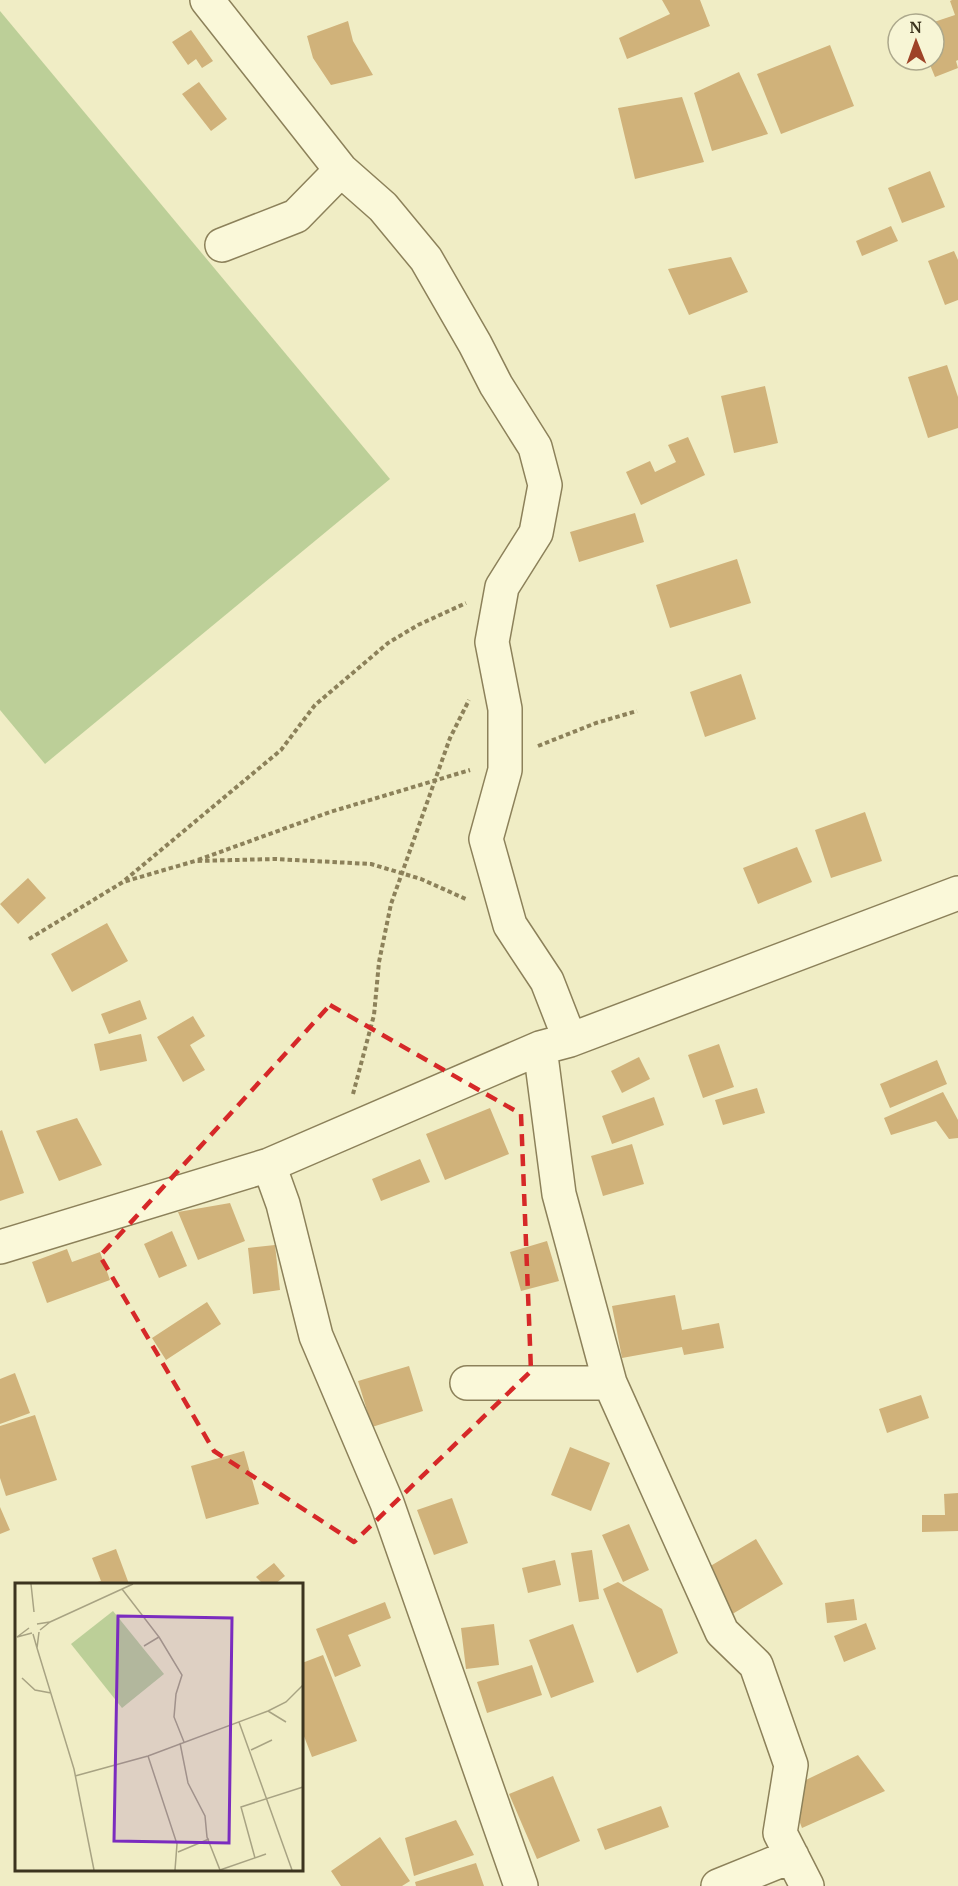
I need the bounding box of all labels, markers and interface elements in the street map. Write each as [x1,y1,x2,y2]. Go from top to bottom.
north arrow [886,12,946,72]
text: N [909,16,922,38]
inset map [15,1583,303,1871]

